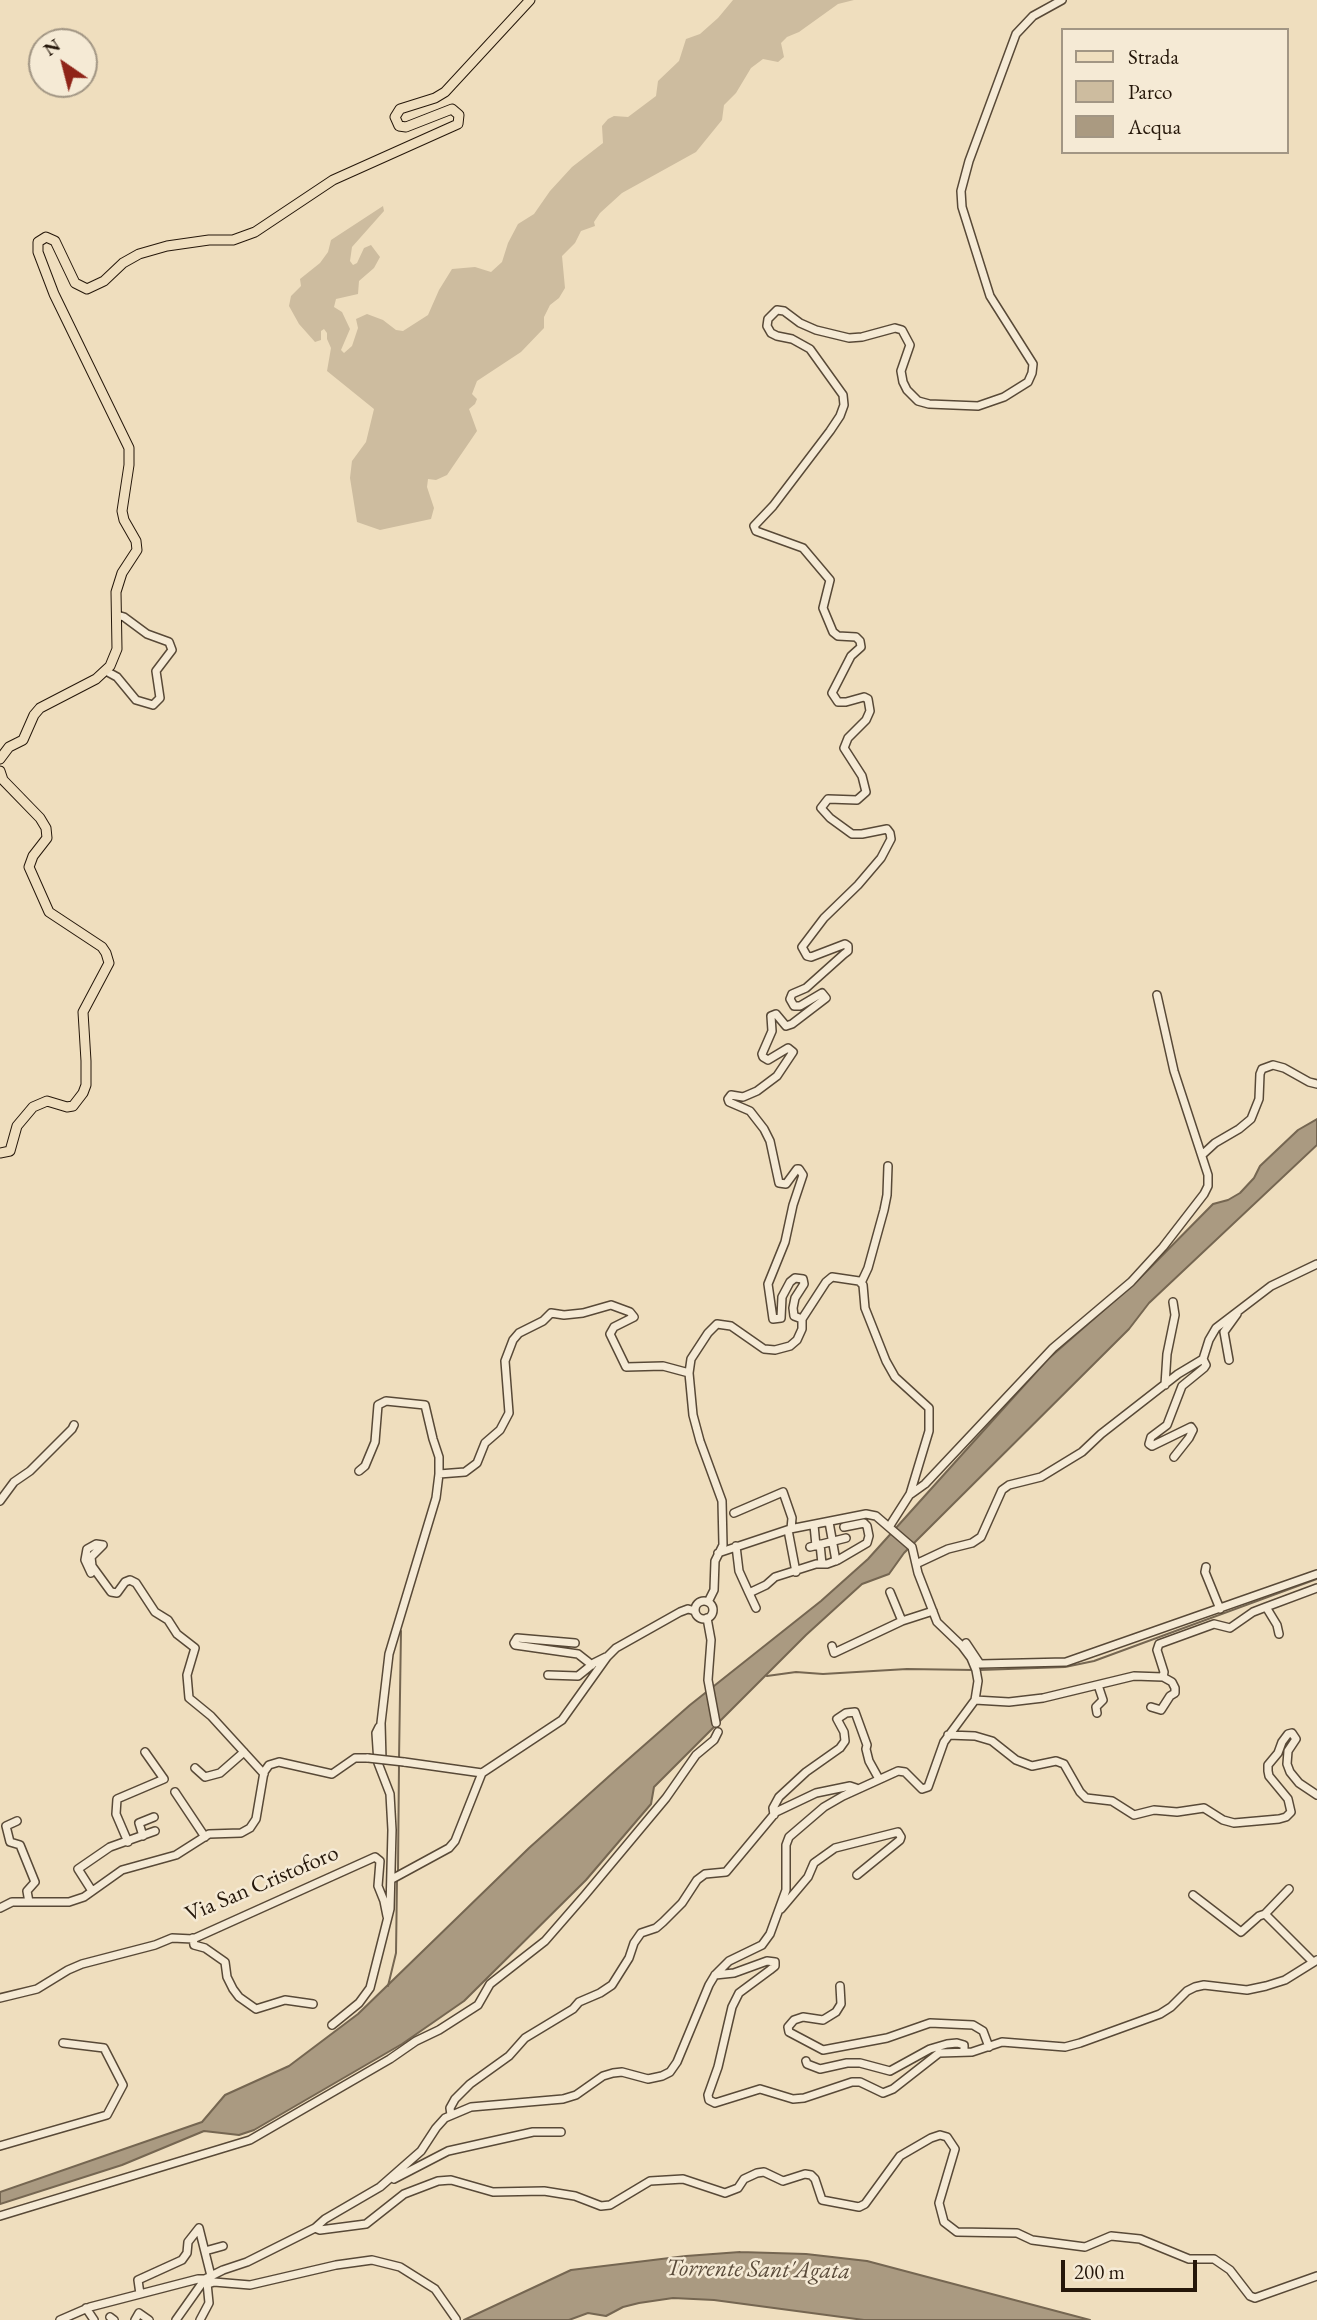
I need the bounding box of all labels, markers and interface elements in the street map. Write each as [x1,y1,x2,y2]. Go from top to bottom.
north arrow [28,28,98,98]
legend [1062,28,1289,154]
text: N [38,32,65,62]
text: Strada [1128,43,1179,70]
text: Parco [1128,78,1172,105]
text: Acqua [1128,113,1181,140]
street label: Via San Cristoforo [181,1839,343,1929]
scale bar [1065,2246,1202,2290]
water label: Torrente Sant'Agata [666,2254,850,2286]
text: 200 m [1074,2258,1125,2285]

